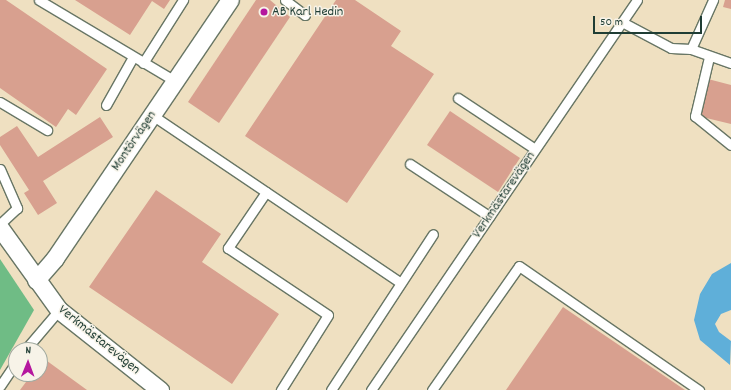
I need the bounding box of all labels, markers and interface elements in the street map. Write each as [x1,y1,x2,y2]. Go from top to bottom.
place label: AB Karl Hedin [272,4,343,20]
marker: AB Karl Hedin [259,7,269,17]
scale bar [595,8,704,34]
text: 50 m [600,14,623,31]
street label: Montörvägen [108,108,160,174]
street label: Verkmästarevägen [469,148,539,242]
street label: Verkmästarevägen [54,302,144,378]
north arrow [8,342,48,382]
text: N [25,343,31,359]

